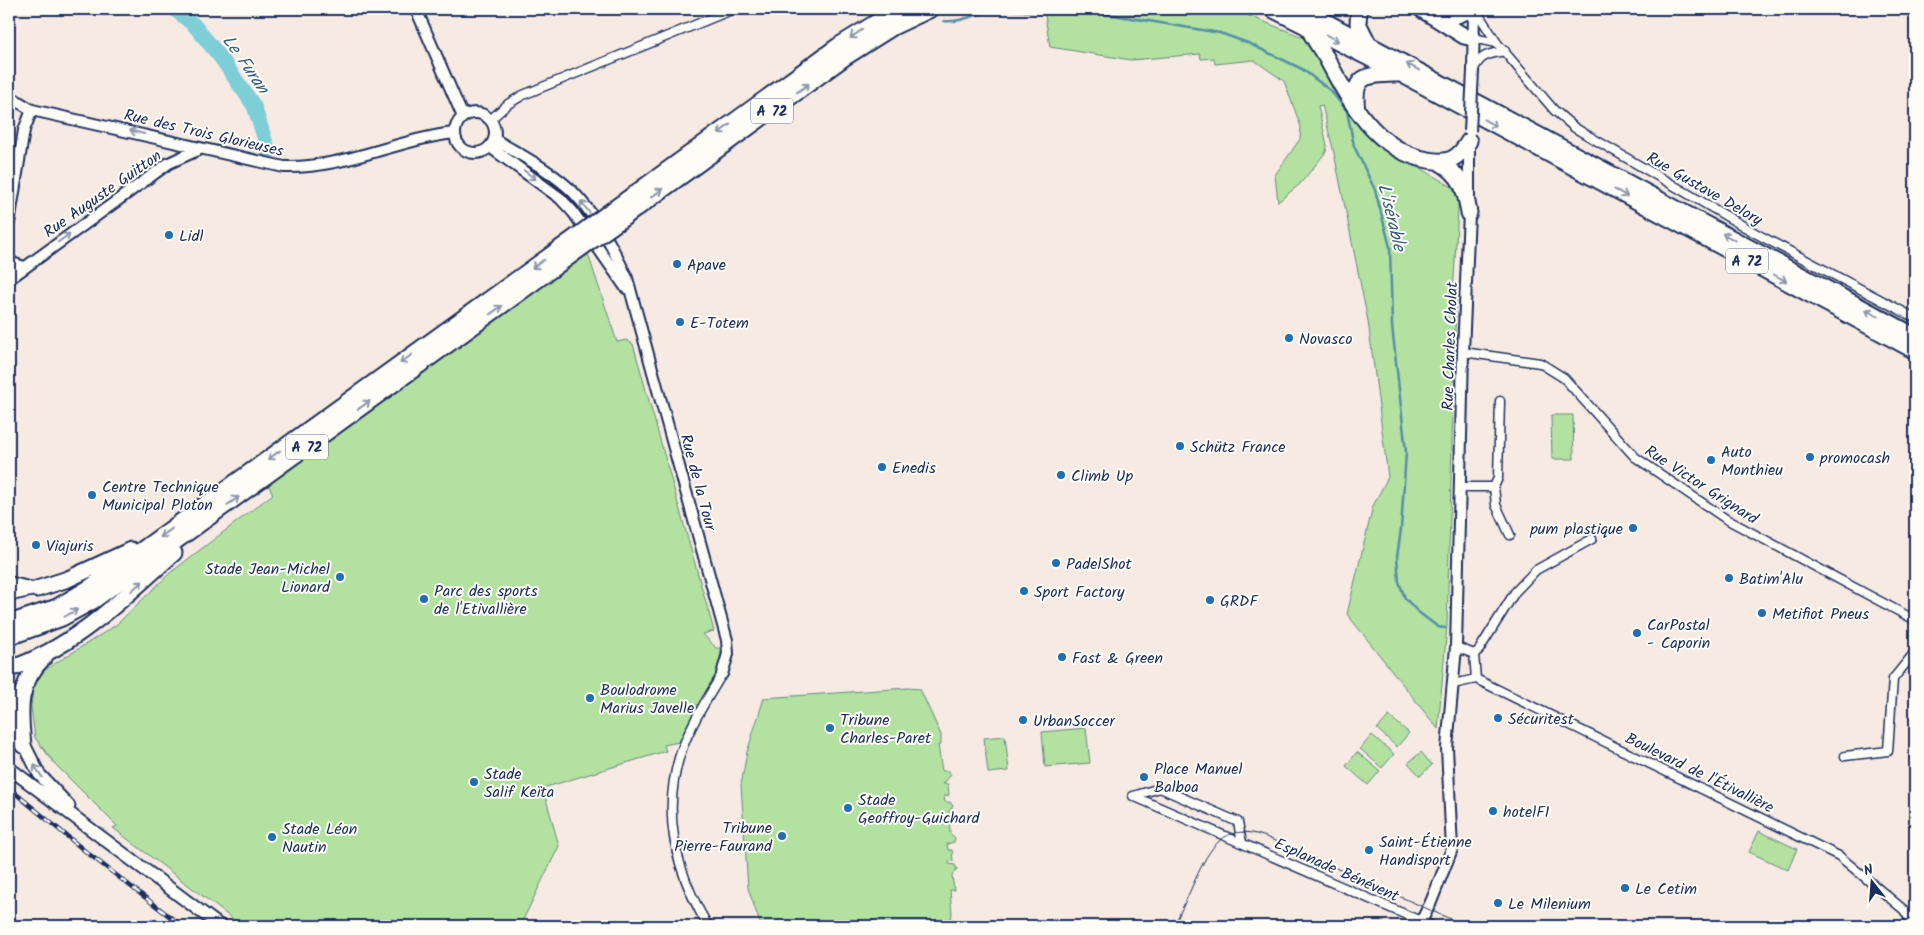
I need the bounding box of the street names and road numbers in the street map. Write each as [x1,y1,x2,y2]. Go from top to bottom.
road number: A 72 [751,98,793,124]
street label: Rue des Trois Glorieuses [121,103,286,164]
street label: Rue Auguste Guitton [39,144,167,244]
street label: Rue Gustave Delory [1641,146,1767,233]
road number: A 72 [1726,248,1768,274]
street label: Rue Charles Cholat [1436,280,1465,411]
street label: Rue de la Tour [673,431,723,535]
road number: A 72 [286,434,328,460]
street label: Rue Victor Grignard [1639,439,1764,532]
street label: Boulevard de l'Étivallière [1621,726,1778,820]
street label: Esplanade Bénévent [1270,832,1404,909]

